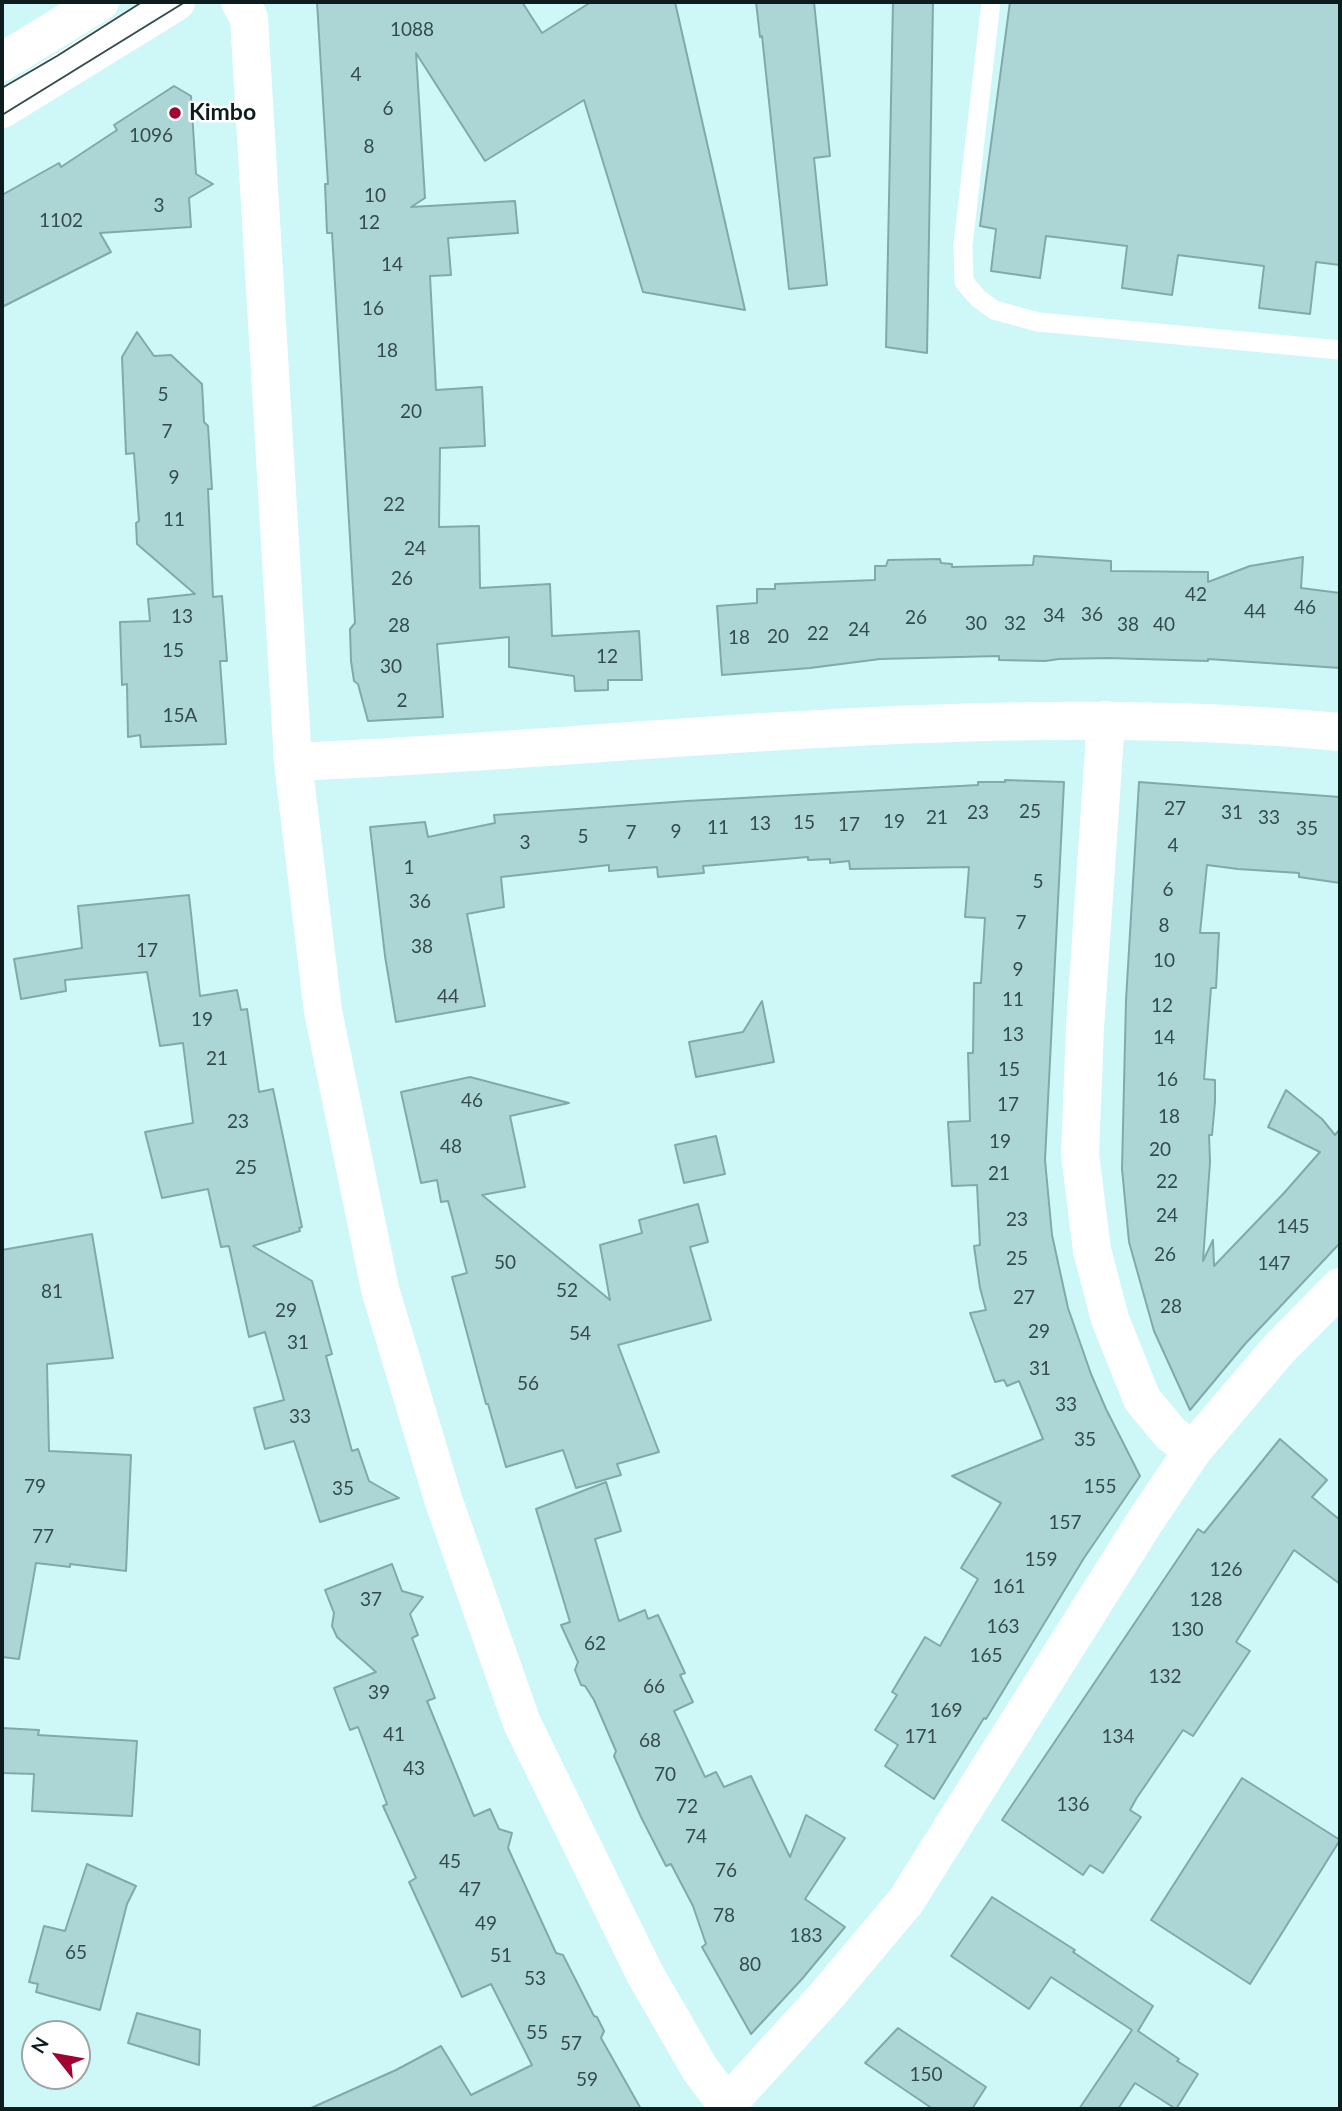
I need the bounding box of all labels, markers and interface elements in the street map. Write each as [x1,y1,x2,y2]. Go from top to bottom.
house number: 1088 [390,19,434,41]
house number: 4 [350,64,362,86]
house number: 6 [382,98,394,120]
place label: Kimbo [189,99,256,127]
marker: Kimbo [167,105,183,121]
house number: 1096 [129,125,173,147]
house number: 8 [363,136,375,158]
house number: 10 [364,185,386,207]
house number: 3 [153,195,165,217]
house number: 1102 [39,210,83,232]
house number: 12 [358,212,380,234]
house number: 14 [381,254,403,276]
house number: 16 [362,298,384,320]
house number: 18 [376,340,398,362]
house number: 5 [157,384,169,406]
house number: 20 [400,401,422,423]
house number: 7 [161,421,173,443]
house number: 9 [168,467,180,489]
house number: 22 [383,494,405,516]
house number: 11 [163,509,185,531]
house number: 24 [404,538,426,560]
house number: 26 [391,568,413,590]
house number: 42 [1185,584,1207,606]
house number: 46 [1294,597,1316,619]
house number: 44 [1244,601,1266,623]
house number: 36 [1081,604,1103,626]
house number: 34 [1043,605,1065,627]
house number: 13 [171,606,193,628]
house number: 26 [905,607,927,629]
house number: 30 [965,613,987,635]
house number: 32 [1004,613,1026,635]
house number: 38 [1117,614,1139,636]
house number: 40 [1153,614,1175,636]
house number: 28 [388,615,410,637]
house number: 24 [848,619,870,641]
house number: 22 [807,623,829,645]
house number: 20 [767,626,789,648]
house number: 18 [728,627,750,649]
house number: 15 [162,640,184,662]
house number: 12 [596,646,618,668]
house number: 30 [380,656,402,678]
house number: 2 [396,690,408,712]
house number: 15A [163,705,197,727]
house number: 27 [1164,798,1186,820]
house number: 25 [1019,801,1041,823]
house number: 23 [967,802,989,824]
house number: 31 [1221,802,1243,824]
house number: 21 [926,807,948,829]
house number: 33 [1258,807,1280,829]
house number: 19 [883,811,905,833]
house number: 15 [793,812,815,834]
house number: 13 [749,813,771,835]
house number: 17 [838,814,860,836]
house number: 11 [707,817,729,839]
house number: 35 [1296,818,1318,840]
house number: 9 [670,821,682,843]
house number: 7 [625,822,637,844]
house number: 5 [577,826,589,848]
house number: 3 [519,832,531,854]
house number: 4 [1167,835,1179,857]
house number: 1 [403,857,415,879]
house number: 5 [1032,871,1044,893]
house number: 6 [1162,879,1174,901]
house number: 36 [409,891,431,913]
house number: 7 [1015,912,1027,934]
house number: 8 [1158,915,1170,937]
house number: 38 [411,936,433,958]
house number: 17 [136,940,158,962]
house number: 10 [1153,950,1175,972]
house number: 9 [1012,959,1024,981]
house number: 44 [437,986,459,1008]
house number: 11 [1002,989,1024,1011]
house number: 12 [1151,995,1173,1017]
house number: 19 [191,1009,213,1031]
house number: 13 [1002,1024,1024,1046]
house number: 14 [1153,1027,1175,1049]
house number: 21 [206,1048,228,1070]
house number: 15 [998,1059,1020,1081]
house number: 16 [1156,1069,1178,1091]
house number: 46 [461,1090,483,1112]
house number: 17 [997,1094,1019,1116]
house number: 18 [1158,1106,1180,1128]
house number: 23 [227,1111,249,1133]
house number: 19 [989,1131,1011,1153]
house number: 48 [440,1136,462,1158]
house number: 20 [1149,1139,1171,1161]
house number: 25 [235,1157,257,1179]
house number: 21 [988,1163,1010,1185]
house number: 22 [1156,1171,1178,1193]
house number: 24 [1156,1205,1178,1227]
house number: 23 [1006,1209,1028,1231]
house number: 145 [1276,1216,1310,1238]
house number: 26 [1154,1244,1176,1266]
house number: 25 [1006,1248,1028,1270]
house number: 50 [494,1252,516,1274]
house number: 147 [1257,1253,1291,1275]
house number: 52 [556,1280,578,1302]
house number: 81 [41,1281,63,1303]
house number: 27 [1013,1287,1035,1309]
house number: 28 [1160,1296,1182,1318]
house number: 29 [275,1300,297,1322]
house number: 29 [1028,1321,1050,1343]
house number: 54 [569,1323,591,1345]
house number: 31 [287,1332,309,1354]
house number: 31 [1029,1358,1051,1380]
house number: 56 [517,1373,539,1395]
house number: 33 [1055,1394,1077,1416]
house number: 33 [289,1406,311,1428]
house number: 35 [1074,1429,1096,1451]
house number: 79 [24,1476,46,1498]
house number: 155 [1083,1476,1117,1498]
house number: 35 [332,1478,354,1500]
house number: 157 [1048,1512,1082,1534]
house number: 77 [32,1526,54,1548]
house number: 159 [1024,1549,1058,1571]
house number: 126 [1209,1559,1243,1581]
house number: 161 [992,1576,1026,1598]
house number: 37 [360,1589,382,1611]
house number: 128 [1189,1589,1223,1611]
house number: 163 [986,1616,1020,1638]
house number: 130 [1170,1619,1204,1641]
house number: 62 [584,1633,606,1655]
house number: 165 [969,1645,1003,1667]
house number: 132 [1148,1666,1182,1688]
house number: 66 [643,1676,665,1698]
house number: 39 [368,1682,390,1704]
house number: 169 [929,1700,963,1722]
house number: 41 [383,1724,405,1746]
house number: 171 [904,1726,938,1748]
house number: 134 [1101,1726,1135,1748]
house number: 68 [639,1730,661,1752]
house number: 43 [403,1758,425,1780]
house number: 70 [654,1764,676,1786]
house number: 136 [1056,1794,1090,1816]
house number: 72 [676,1796,698,1818]
house number: 74 [685,1826,707,1848]
house number: 45 [439,1851,461,1873]
house number: 76 [715,1860,737,1882]
house number: 47 [459,1879,481,1901]
house number: 78 [713,1905,735,1927]
house number: 49 [475,1913,497,1935]
house number: 183 [789,1925,823,1947]
house number: 65 [65,1942,87,1964]
house number: 51 [490,1945,512,1967]
house number: 80 [739,1954,761,1976]
house number: 53 [524,1968,546,1990]
north arrow [21,2020,91,2090]
house number: 55 [526,2022,548,2044]
text: N [26,2033,53,2057]
house number: 57 [560,2033,582,2055]
house number: 150 [909,2064,943,2086]
house number: 59 [576,2069,598,2091]

